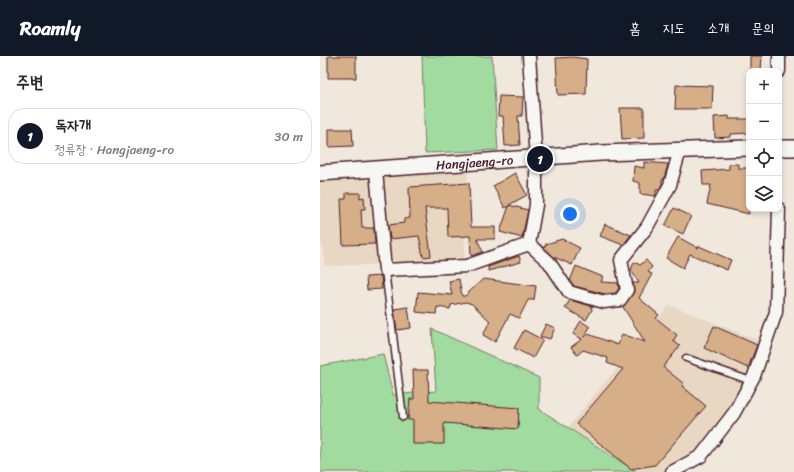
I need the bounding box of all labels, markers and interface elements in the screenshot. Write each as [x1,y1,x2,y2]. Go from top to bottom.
text: Roamly [20,12,80,45]
text: 홈 [629,16,640,41]
text: 지도 [662,16,685,41]
text: 소개 [707,16,729,41]
text: 문의 [751,16,774,41]
text: 주변 [16,67,43,97]
map controls [746,68,782,212]
button: + [746,68,782,104]
button: − [746,104,782,140]
text: 독자개 [55,112,91,138]
text: 1 [27,125,33,148]
text: 30 m [274,125,303,148]
text: 정류장 · Hangjaeng-ro [55,138,174,161]
button: locate [746,140,782,176]
pin: 1 [527,144,553,174]
street label: Hangjaeng-ro [435,148,514,176]
button: layers [746,176,782,212]
your location [560,204,580,224]

